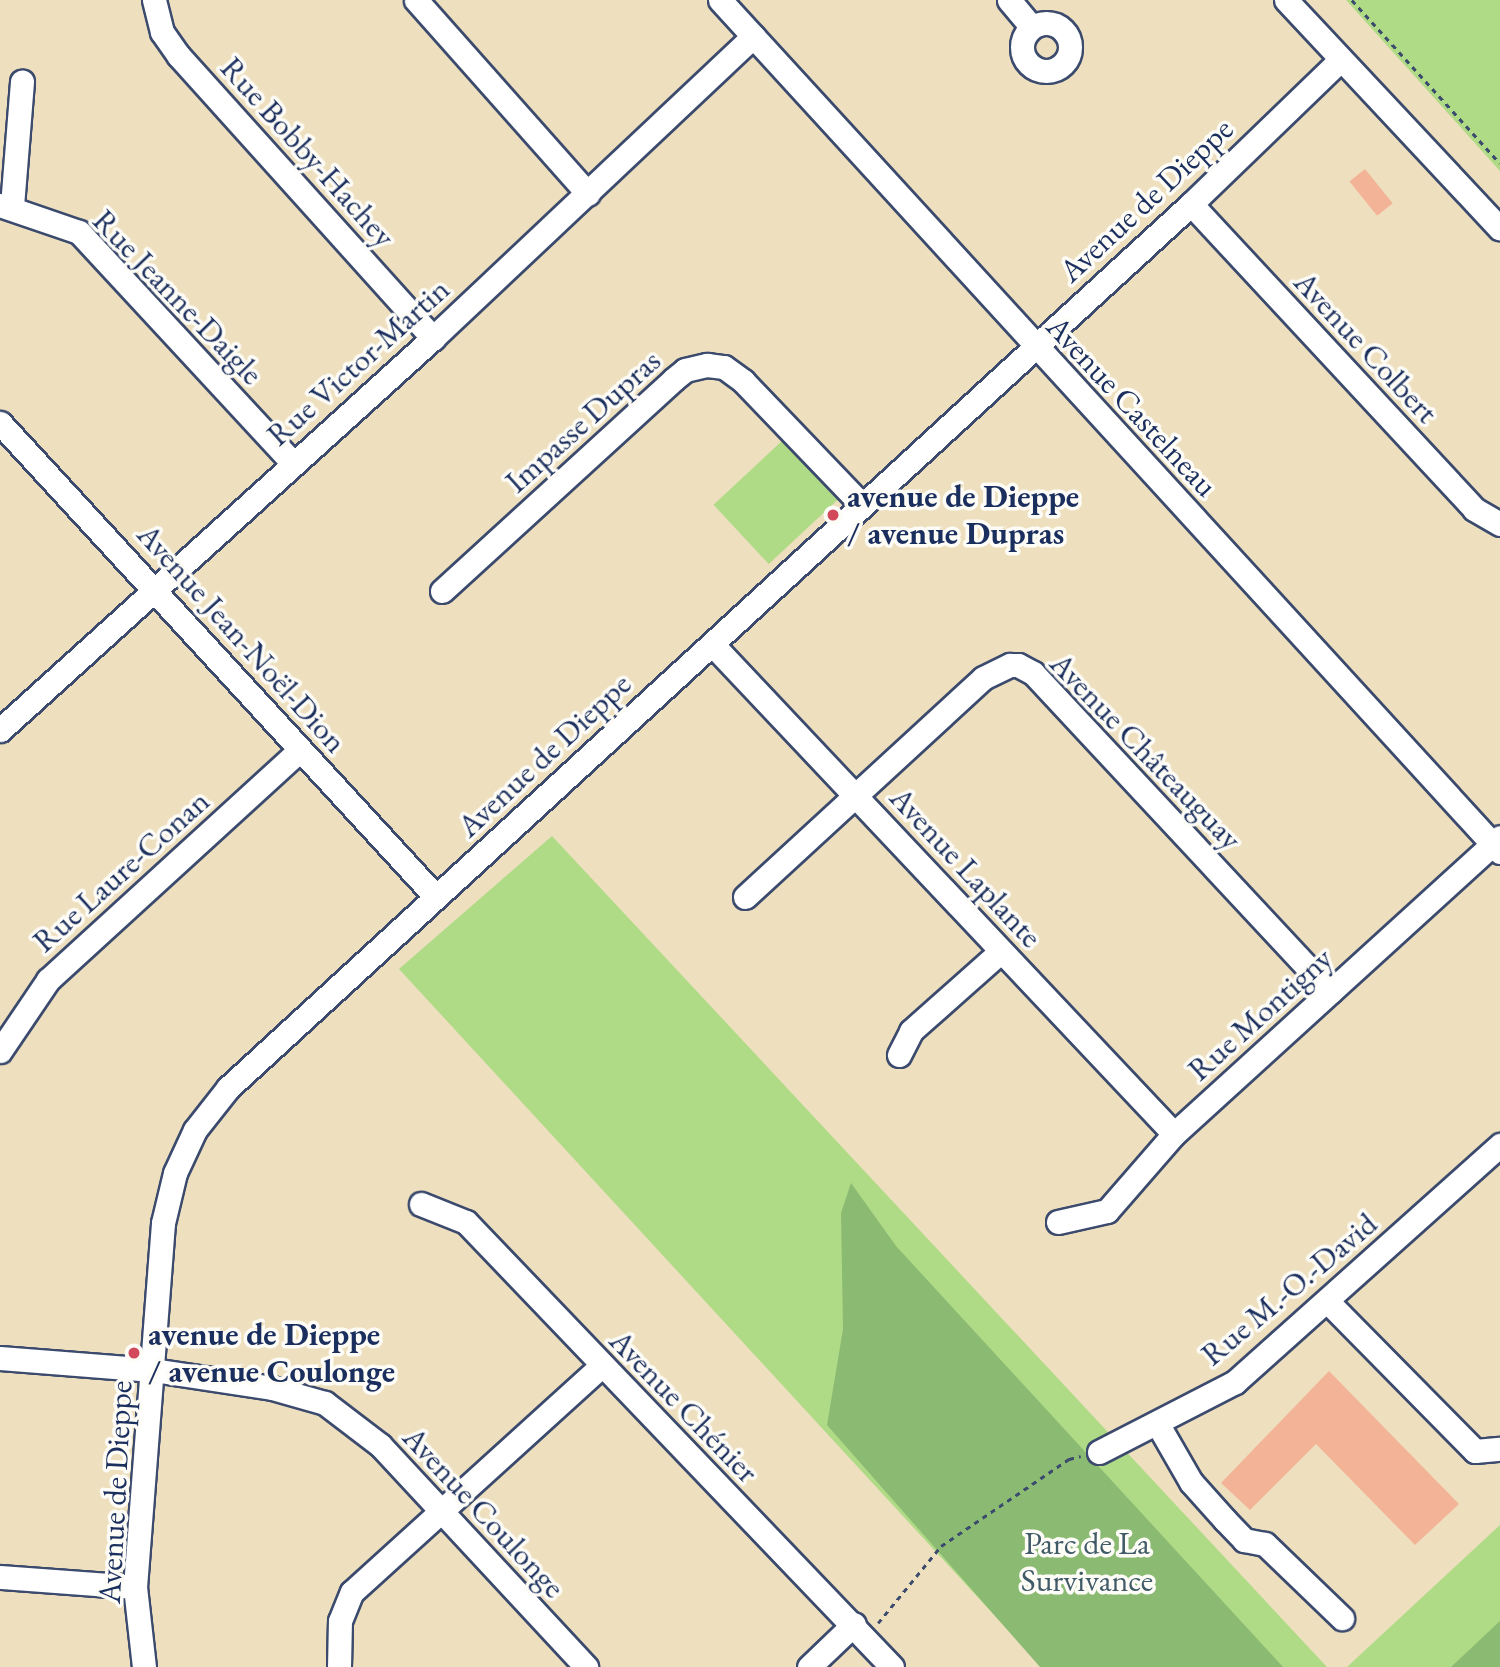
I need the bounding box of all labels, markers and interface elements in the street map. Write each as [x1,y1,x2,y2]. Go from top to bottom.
street label: Rue Bobby-Hachey [212,49,404,255]
street label: Avenue de Dieppe [1051,110,1241,290]
street label: Rue Jeanne-Daigle [85,201,271,393]
street label: Avenue Colbert [1286,263,1446,431]
street label: Rue Victor-Martin [259,270,457,454]
street label: Avenue Castelneau [1038,308,1226,504]
street label: Impasse Dupras [498,341,668,501]
place label: avenue de Dieppe / avenue Dupras [847,478,1079,553]
marker: avenue de Dieppe / avenue Dupras [825,507,841,523]
street label: Avenue Jean-Noël-Dion [129,516,355,760]
street label: Avenue Châteauguay [1042,644,1250,858]
street label: Avenue de Dieppe [449,665,639,845]
street label: Avenue Laplante [882,779,1050,955]
street label: Rue Laure-Conan [25,782,217,960]
street label: Rue Montigny [1180,939,1340,1089]
street label: Rue M.-O.-David [1193,1204,1385,1374]
place label: avenue de Dieppe / avenue Coulonge [148,1316,395,1391]
street label: Avenue Chénier [601,1322,767,1490]
marker: avenue de Dieppe / avenue Coulonge [126,1345,142,1361]
street label: Avenue de Dieppe [90,1379,140,1605]
street label: Avenue Coulonge [395,1418,573,1606]
park label: Parc de La Survivance [1021,1525,1153,1600]

